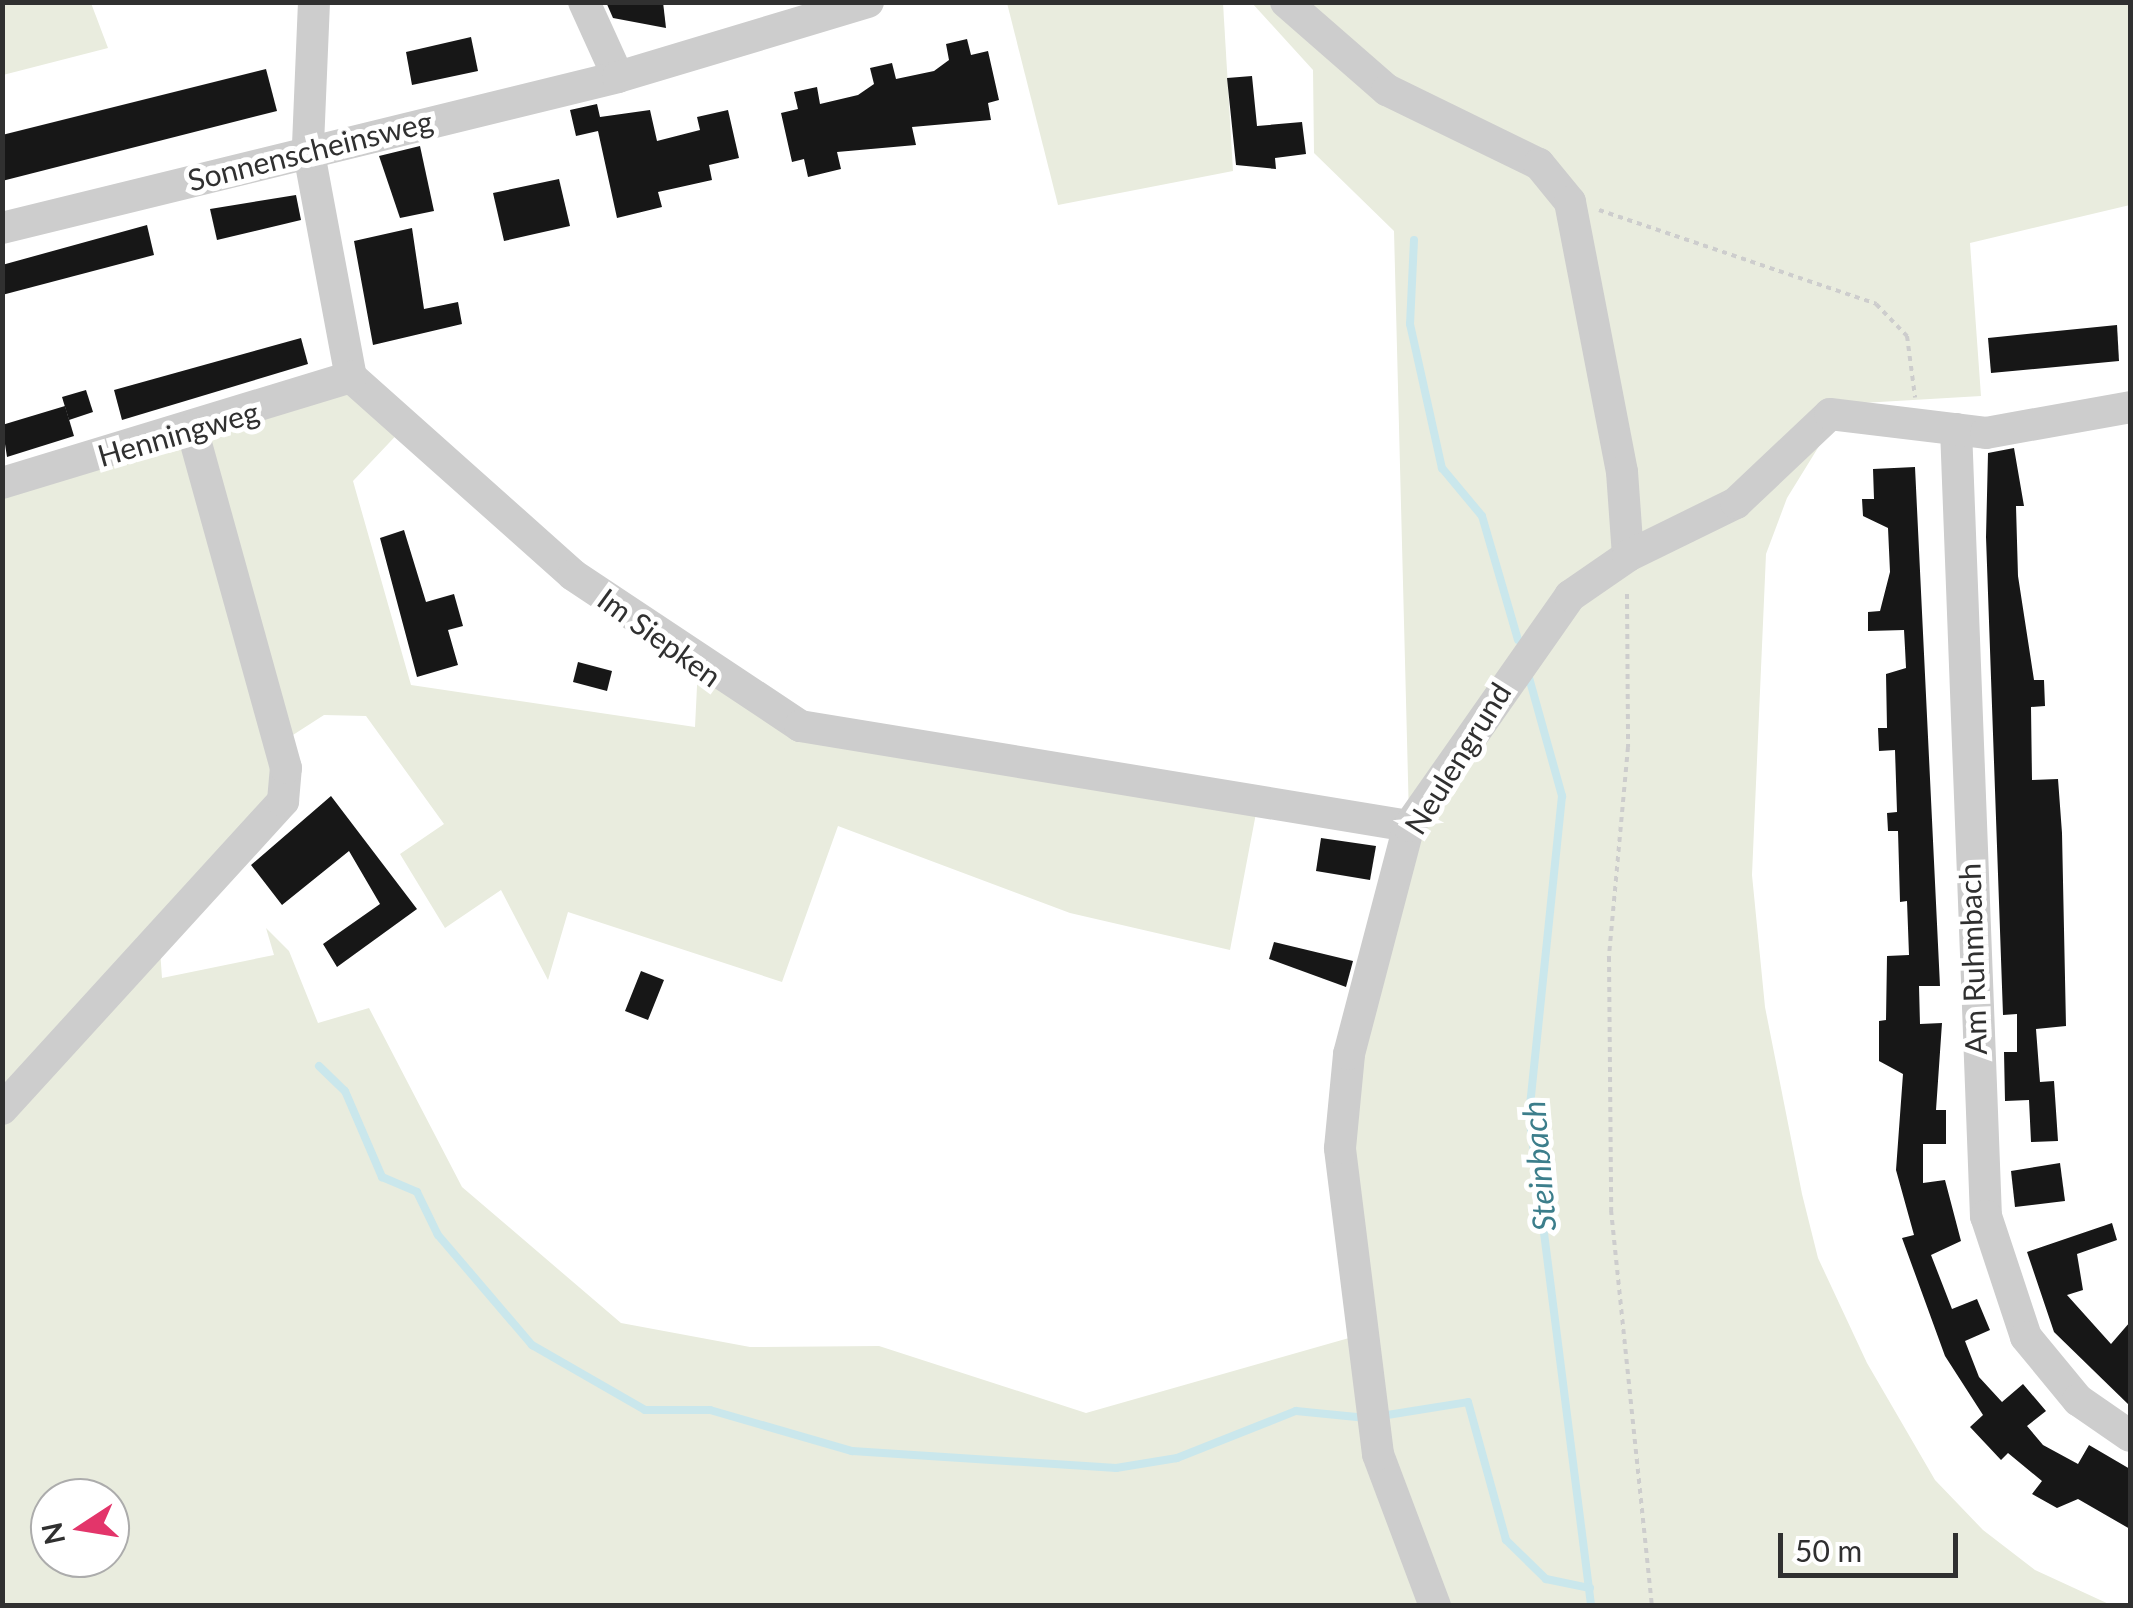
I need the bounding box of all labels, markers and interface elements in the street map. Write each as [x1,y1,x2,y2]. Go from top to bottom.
street label: Sonnenscheinsweg [184,102,436,198]
street label: Henningweg [93,393,263,473]
street label: Im Siepken [591,580,729,694]
street label: Neulengrund [1396,676,1518,840]
street label: Am Ruhmbach [1951,863,1993,1055]
water label: Steinbach [1514,1099,1564,1233]
north arrow [30,1478,130,1578]
scale bar [1783,1513,1963,1575]
text: N [34,1520,71,1548]
text: 50 m [1795,1532,1862,1568]

